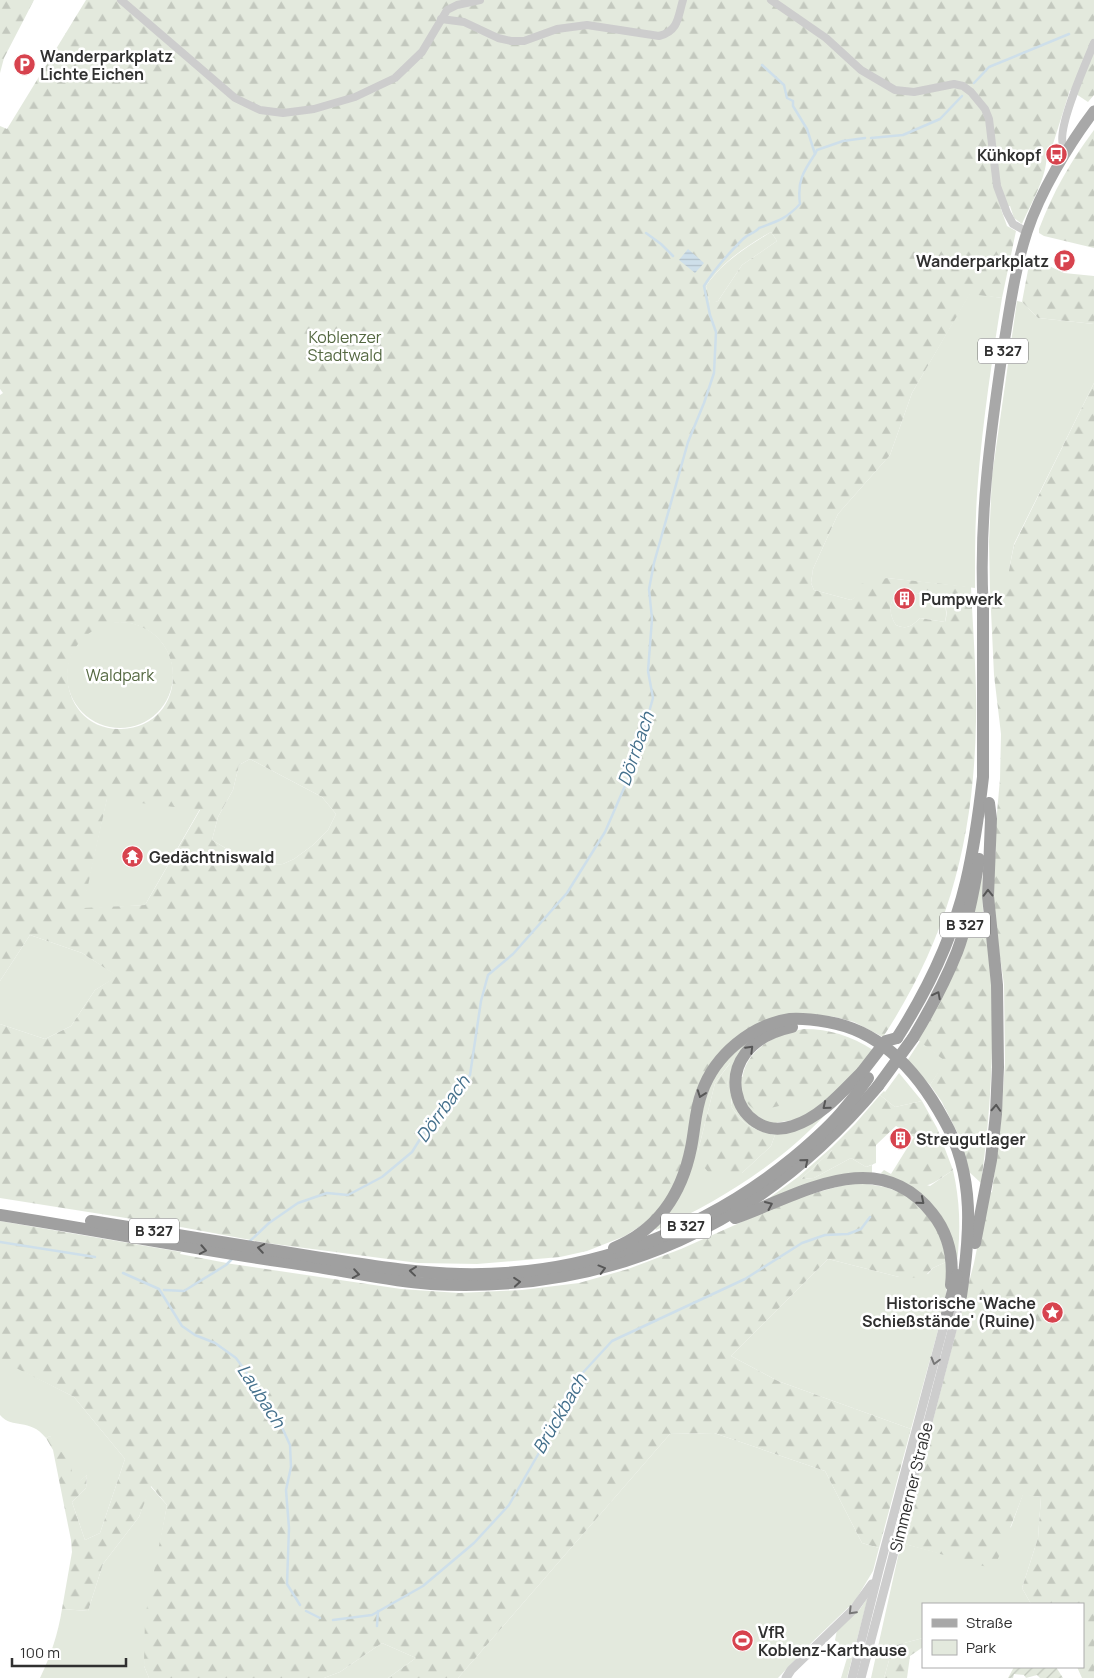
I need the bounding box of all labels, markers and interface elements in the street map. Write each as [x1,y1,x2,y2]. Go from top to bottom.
place label: Wanderparkplatz Lichte Eichen [40,45,173,85]
parking icon: Wanderparkplatz Lichte Eichen [12,53,36,77]
bus stop icon: Kühkopf [1045,143,1069,167]
place label: Kühkopf [977,144,1041,166]
parking icon: Wanderparkplatz [1053,249,1077,273]
place label: Wanderparkplatz [916,250,1049,272]
park label: Koblenzer Stadtwald [308,326,382,366]
road number: B 327 [978,338,1028,364]
building icon: Pumpwerk [893,587,917,611]
place label: Pumpwerk [921,588,1003,610]
park label: Waldpark [86,664,155,686]
water label: Dörrbach [611,707,659,789]
temple icon: Gedächtniswald [121,845,145,869]
place label: Gedächtniswald [149,846,274,868]
one-way arrow [983,889,993,896]
road number: B 327 [940,912,990,938]
one-way arrow [931,992,941,1001]
one-way arrow [744,1046,753,1055]
water label: Dörrbach [410,1069,475,1147]
one-way arrow [697,1089,707,1098]
one-way arrow [823,1100,832,1109]
one-way arrow [991,1103,1002,1111]
building icon: Streugutlager [888,1127,912,1151]
place label: Streugutlager [916,1128,1026,1150]
one-way arrow [799,1159,808,1167]
one-way arrow [915,1195,924,1204]
one-way arrow [764,1201,773,1212]
road number: B 327 [661,1214,711,1238]
road number: B 327 [129,1218,179,1244]
one-way arrow [256,1243,264,1254]
one-way arrow [199,1244,208,1254]
one-way arrow [597,1264,605,1274]
one-way arrow [409,1266,417,1277]
one-way arrow [351,1268,360,1278]
one-way arrow [514,1277,522,1288]
place label: Historische 'Wache Schießstände' (Ruine) [862,1292,1036,1332]
place icon: Historische 'Wache Schießstände' (Ruine) [1040,1300,1064,1324]
one-way arrow [930,1356,940,1364]
water label: Laubach [232,1359,292,1433]
water label: Brückbach [527,1368,592,1458]
street label: Simmerner Straße [884,1420,938,1554]
legend [922,1603,1084,1668]
one-way arrow [849,1605,858,1614]
text: Straße [966,1612,1013,1633]
place label: VfR Koblenz-Karthause [758,1621,907,1661]
sports icon: VfR Koblenz-Karthause [730,1629,754,1653]
scale bar [12,1636,126,1668]
text: Park [966,1637,996,1658]
text: 100 m [20,1642,60,1663]

